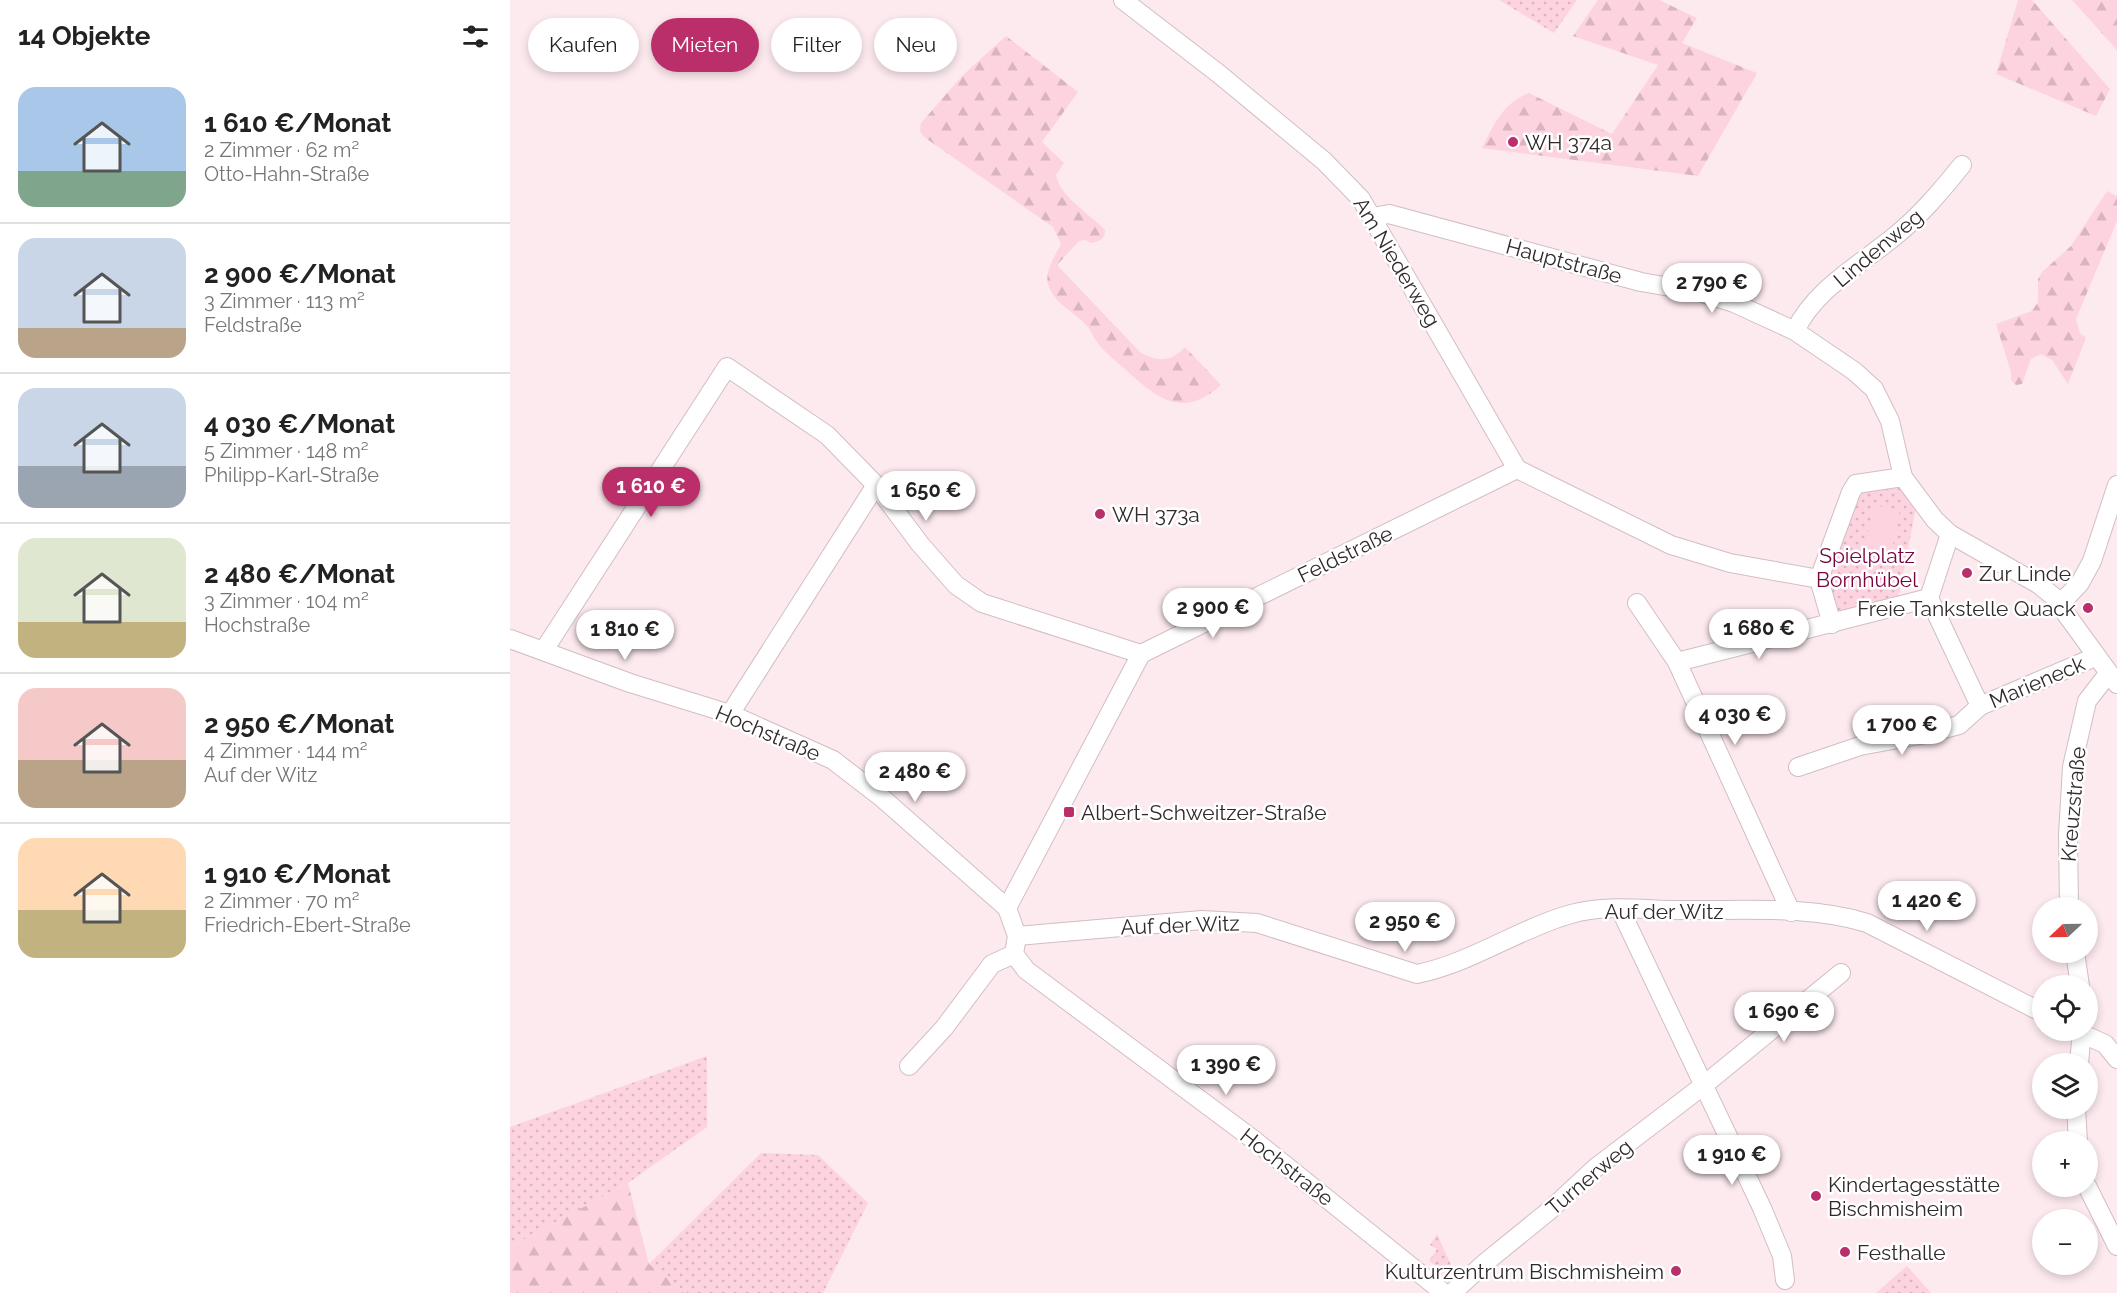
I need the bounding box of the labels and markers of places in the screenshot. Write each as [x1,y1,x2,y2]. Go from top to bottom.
place label: WH 374a [1525,130,1612,155]
marker: WH 374a [1506,135,1520,149]
pin: 2 790 € [1657,263,1767,314]
pin: 1 610 € [596,467,706,518]
pin: 1 650 € [871,471,981,522]
place label: WH 373a [1112,502,1200,527]
marker: WH 373a [1093,507,1107,521]
place label: Zur Linde [1979,561,2071,586]
marker: Zur Linde [1960,566,1974,580]
pin: 2 900 € [1158,588,1268,639]
place label: Freie Tankstelle Quack [1857,596,2076,621]
marker: Freie Tankstelle Quack [2081,601,2095,615]
pin: 1 680 € [1704,609,1814,660]
pin: 1 810 € [570,610,680,661]
pin: 4 030 € [1680,695,1790,746]
pin: 1 700 € [1847,705,1957,756]
pin: 2 480 € [860,752,970,803]
place label: Albert-Schweitzer-Straße [1081,800,1326,825]
marker: Albert-Schweitzer-Straße [1062,805,1076,819]
pin: 1 420 € [1872,881,1982,932]
pin: 2 950 € [1350,902,1460,953]
pin: 1 690 € [1729,992,1839,1043]
pin: 1 390 € [1171,1045,1281,1096]
pin: 1 910 € [1677,1135,1787,1186]
place label: Kindertagesstätte Bischmisheim [1828,1172,2000,1221]
marker: Kindertagesstätte Bischmisheim [1809,1189,1823,1203]
place label: Festhalle [1857,1240,1946,1265]
marker: Festhalle [1838,1245,1852,1259]
place label: Kulturzentrum Bischmisheim [1385,1259,1664,1284]
marker: Kulturzentrum Bischmisheim [1669,1264,1683,1278]

